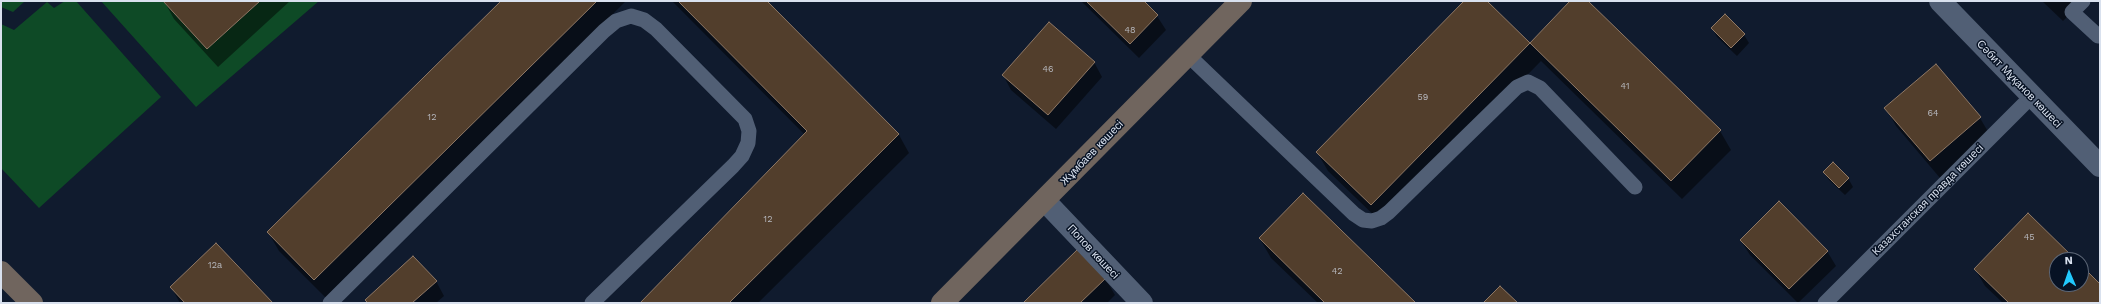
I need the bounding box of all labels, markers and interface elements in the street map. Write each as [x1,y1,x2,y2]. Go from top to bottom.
house number: 48 [1124,25,1136,35]
street label: Сәбит Мұқанов көшесі [1974,38,2064,130]
house number: 46 [1043,64,1053,74]
house number: 41 [1621,81,1629,91]
house number: 59 [1418,92,1428,102]
house number: 64 [1928,108,1938,118]
house number: 12 [428,112,436,122]
street label: Жұмбаев көшесі [1058,118,1126,188]
street label: Казахстанская правда көшесі [1870,142,1986,258]
house number: 12 [764,214,772,224]
street label: Попов көшесі [1064,222,1122,282]
house number: 45 [2024,232,2034,242]
north arrow [2049,252,2089,292]
text: N [2064,254,2073,267]
house number: 12а [208,260,222,270]
house number: 42 [1332,266,1342,276]

